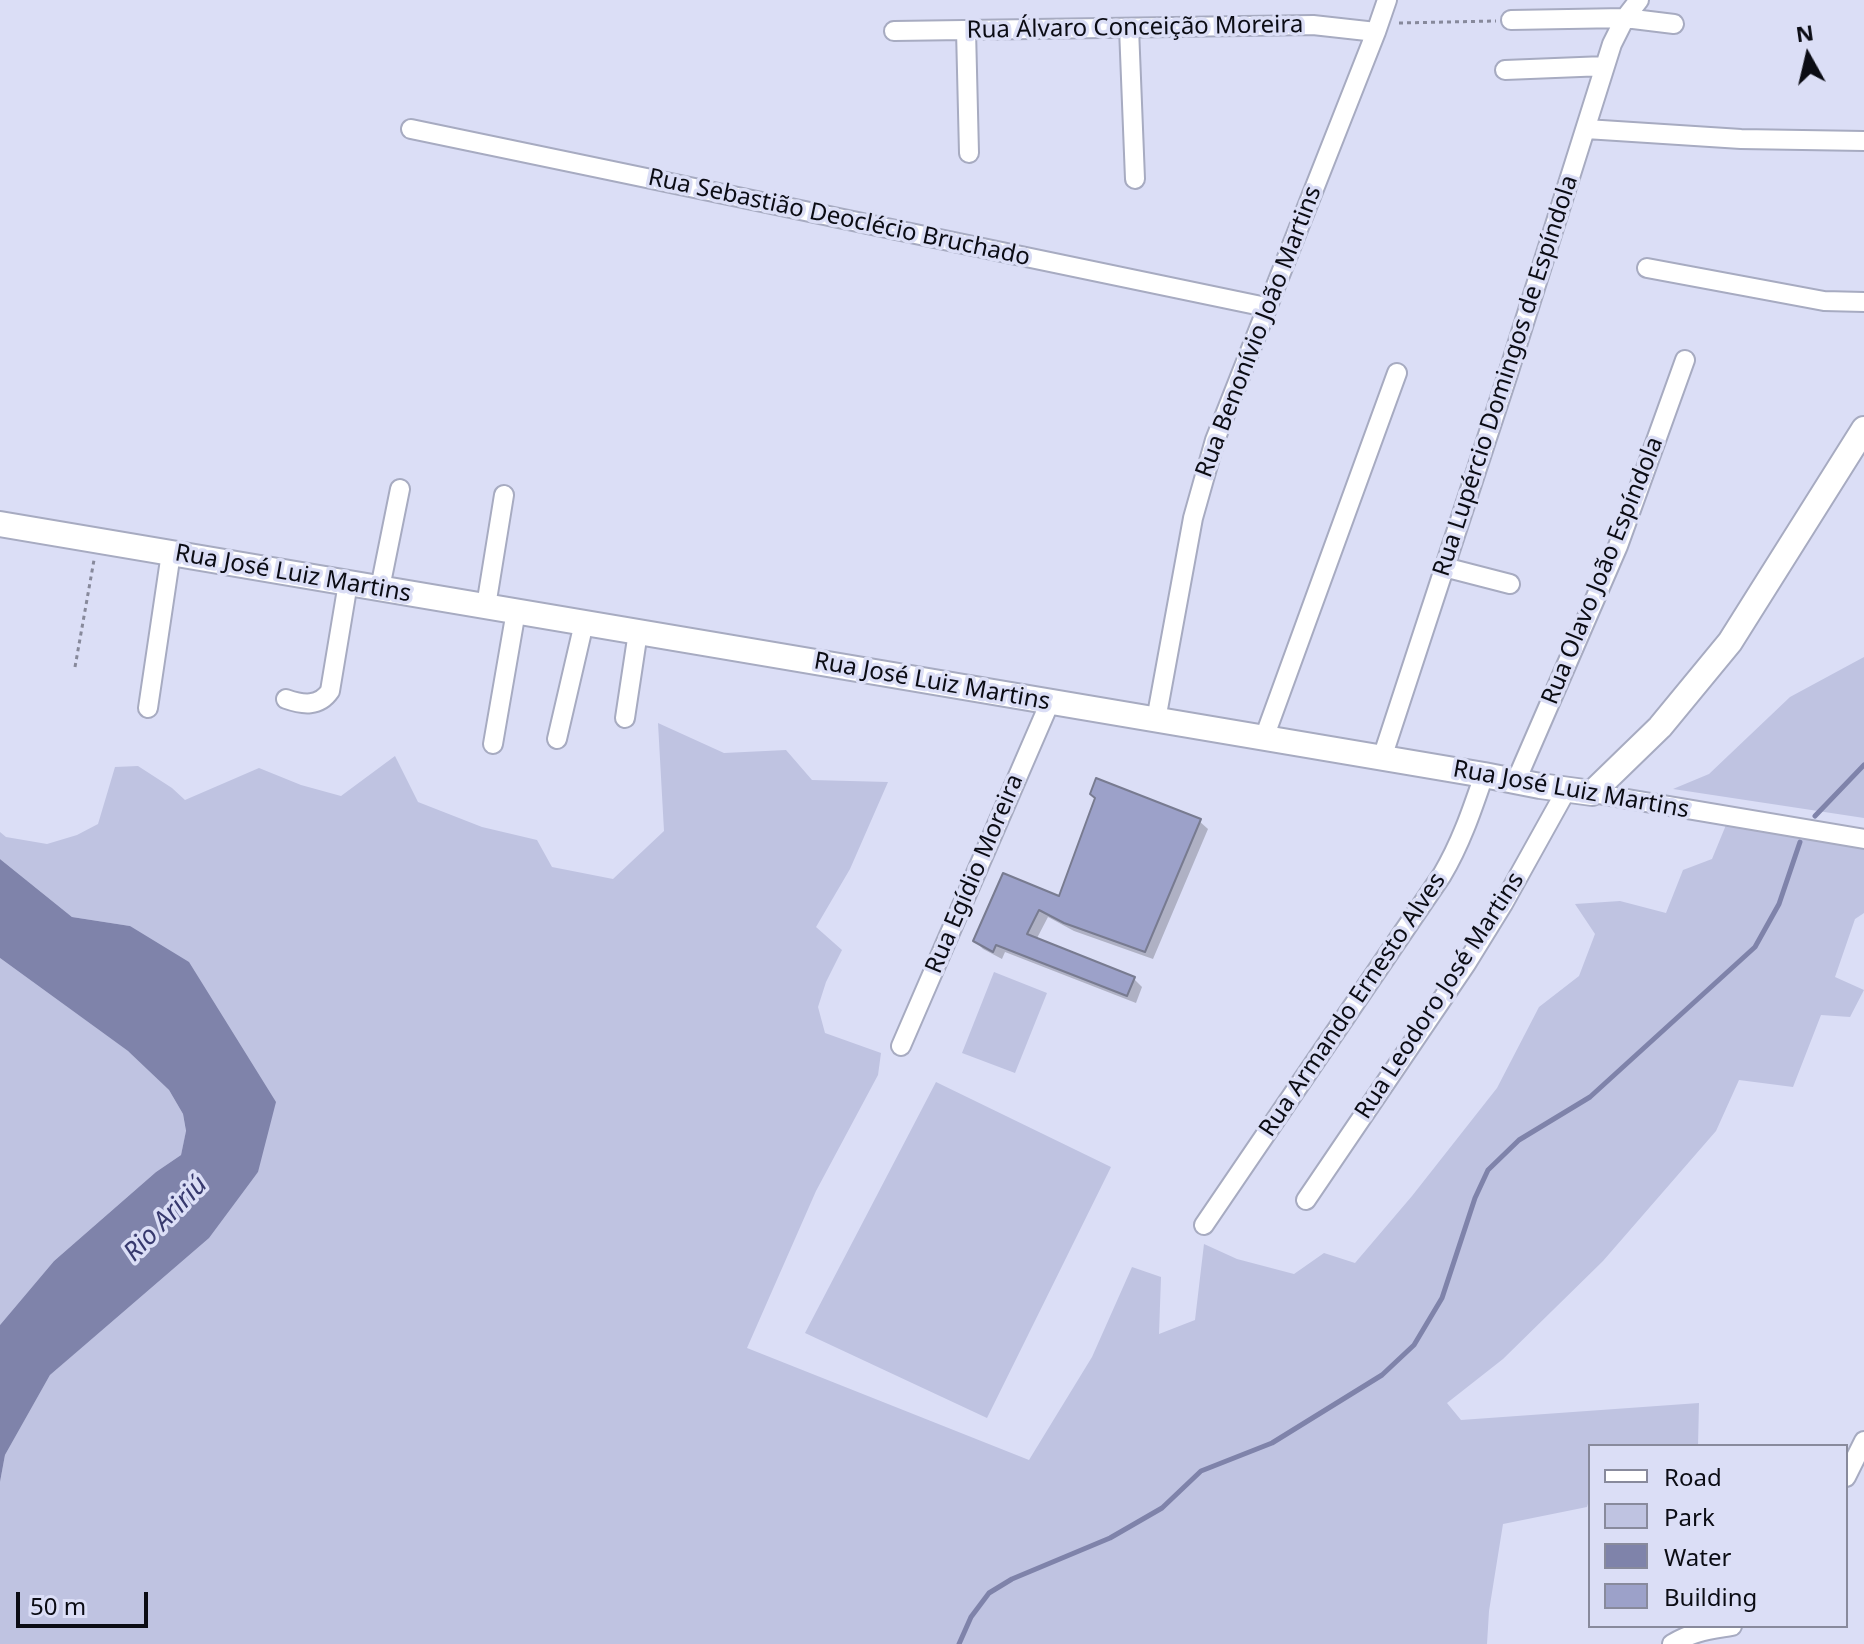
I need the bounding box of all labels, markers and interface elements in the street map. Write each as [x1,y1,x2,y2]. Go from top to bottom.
street label: Rua Álvaro Conceição Moreira [966,11,1304,45]
north arrow [1768,16,1848,96]
text: N [1794,16,1816,48]
street label: Rua Sebastião Deoclécio Bruchado [645,163,1033,273]
street label: Rua Lupércio Domingos de Espíndola [1427,172,1585,580]
street label: Rua Benonívio João Martins [1190,182,1328,482]
street label: Rua Olavo João Espíndola [1536,433,1670,709]
street label: Rua José Luiz Martins [173,539,413,609]
street label: Rua José Luiz Martins [812,647,1052,717]
street label: Rua José Luiz Martins [1451,755,1691,825]
street label: Rua Egídio Moreira [920,770,1030,978]
street label: Rua Leodoro José Martins [1349,867,1531,1125]
street label: Rua Armando Ernesto Alves [1254,868,1452,1142]
water label: Rio Aririú [118,1170,214,1268]
legend [1588,1444,1848,1628]
text: Road [1664,1460,1722,1493]
text: Park [1664,1500,1715,1533]
text: Water [1664,1540,1731,1573]
scale bar [20,1576,152,1626]
text: Building [1664,1580,1757,1613]
text: 50 m [30,1589,86,1622]

